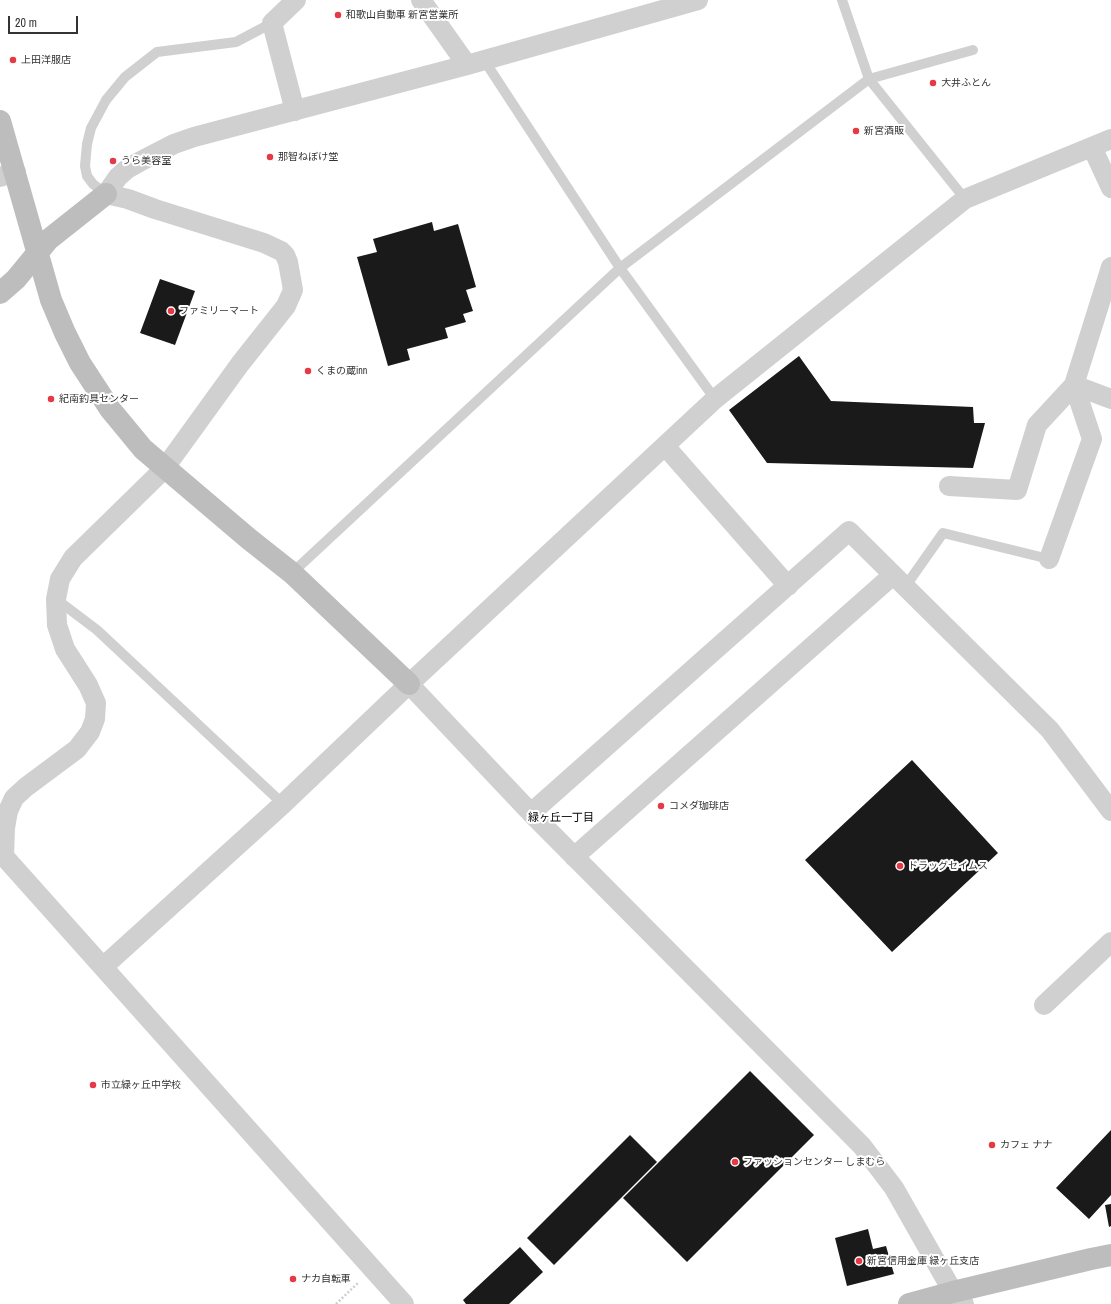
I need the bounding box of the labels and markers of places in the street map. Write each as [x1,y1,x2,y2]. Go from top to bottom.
place label: 和歌山自動車 新宮営業所 [346,9,458,21]
marker: 和歌山自動車 新宮営業所 [333,10,343,20]
place label: 上田洋服店 [21,54,71,66]
marker: 上田洋服店 [8,55,18,65]
place label: 大井ふとん [941,77,991,89]
marker: 大井ふとん [928,78,938,88]
place label: 新宮酒販 [864,125,904,137]
marker: 新宮酒販 [851,126,861,136]
place label: 那智ねぼけ堂 [278,151,338,163]
marker: 那智ねぼけ堂 [265,152,275,162]
place label: うら美容室 [121,155,171,167]
marker: うら美容室 [108,156,118,166]
place label: ファミリーマート [179,305,259,317]
marker: ファミリーマート [166,306,176,316]
place label: くまの蔵inn [316,365,367,377]
marker: くまの蔵inn [303,366,313,376]
place label: 紀南釣具センター [59,393,139,405]
marker: 紀南釣具センター [46,394,56,404]
place label: コメダ珈琲店 [669,800,729,812]
marker: コメダ珈琲店 [656,801,666,811]
place label: ドラッグセイムス [908,860,988,872]
marker: ドラッグセイムス [895,861,905,871]
place label: 市立緑ヶ丘中学校 [101,1079,181,1091]
marker: 市立緑ヶ丘中学校 [88,1080,98,1090]
place label: カフェ ナナ [1000,1139,1052,1151]
marker: カフェ ナナ [987,1140,997,1150]
place label: ファッションセンター しまむら [743,1156,885,1168]
marker: ファッションセンター しまむら [730,1157,740,1167]
place label: 新宮信用金庫 緑ヶ丘支店 [867,1255,979,1267]
marker: 新宮信用金庫 緑ヶ丘支店 [854,1256,864,1266]
place label: ナカ自転車 [301,1273,351,1285]
marker: ナカ自転車 [288,1274,298,1284]

